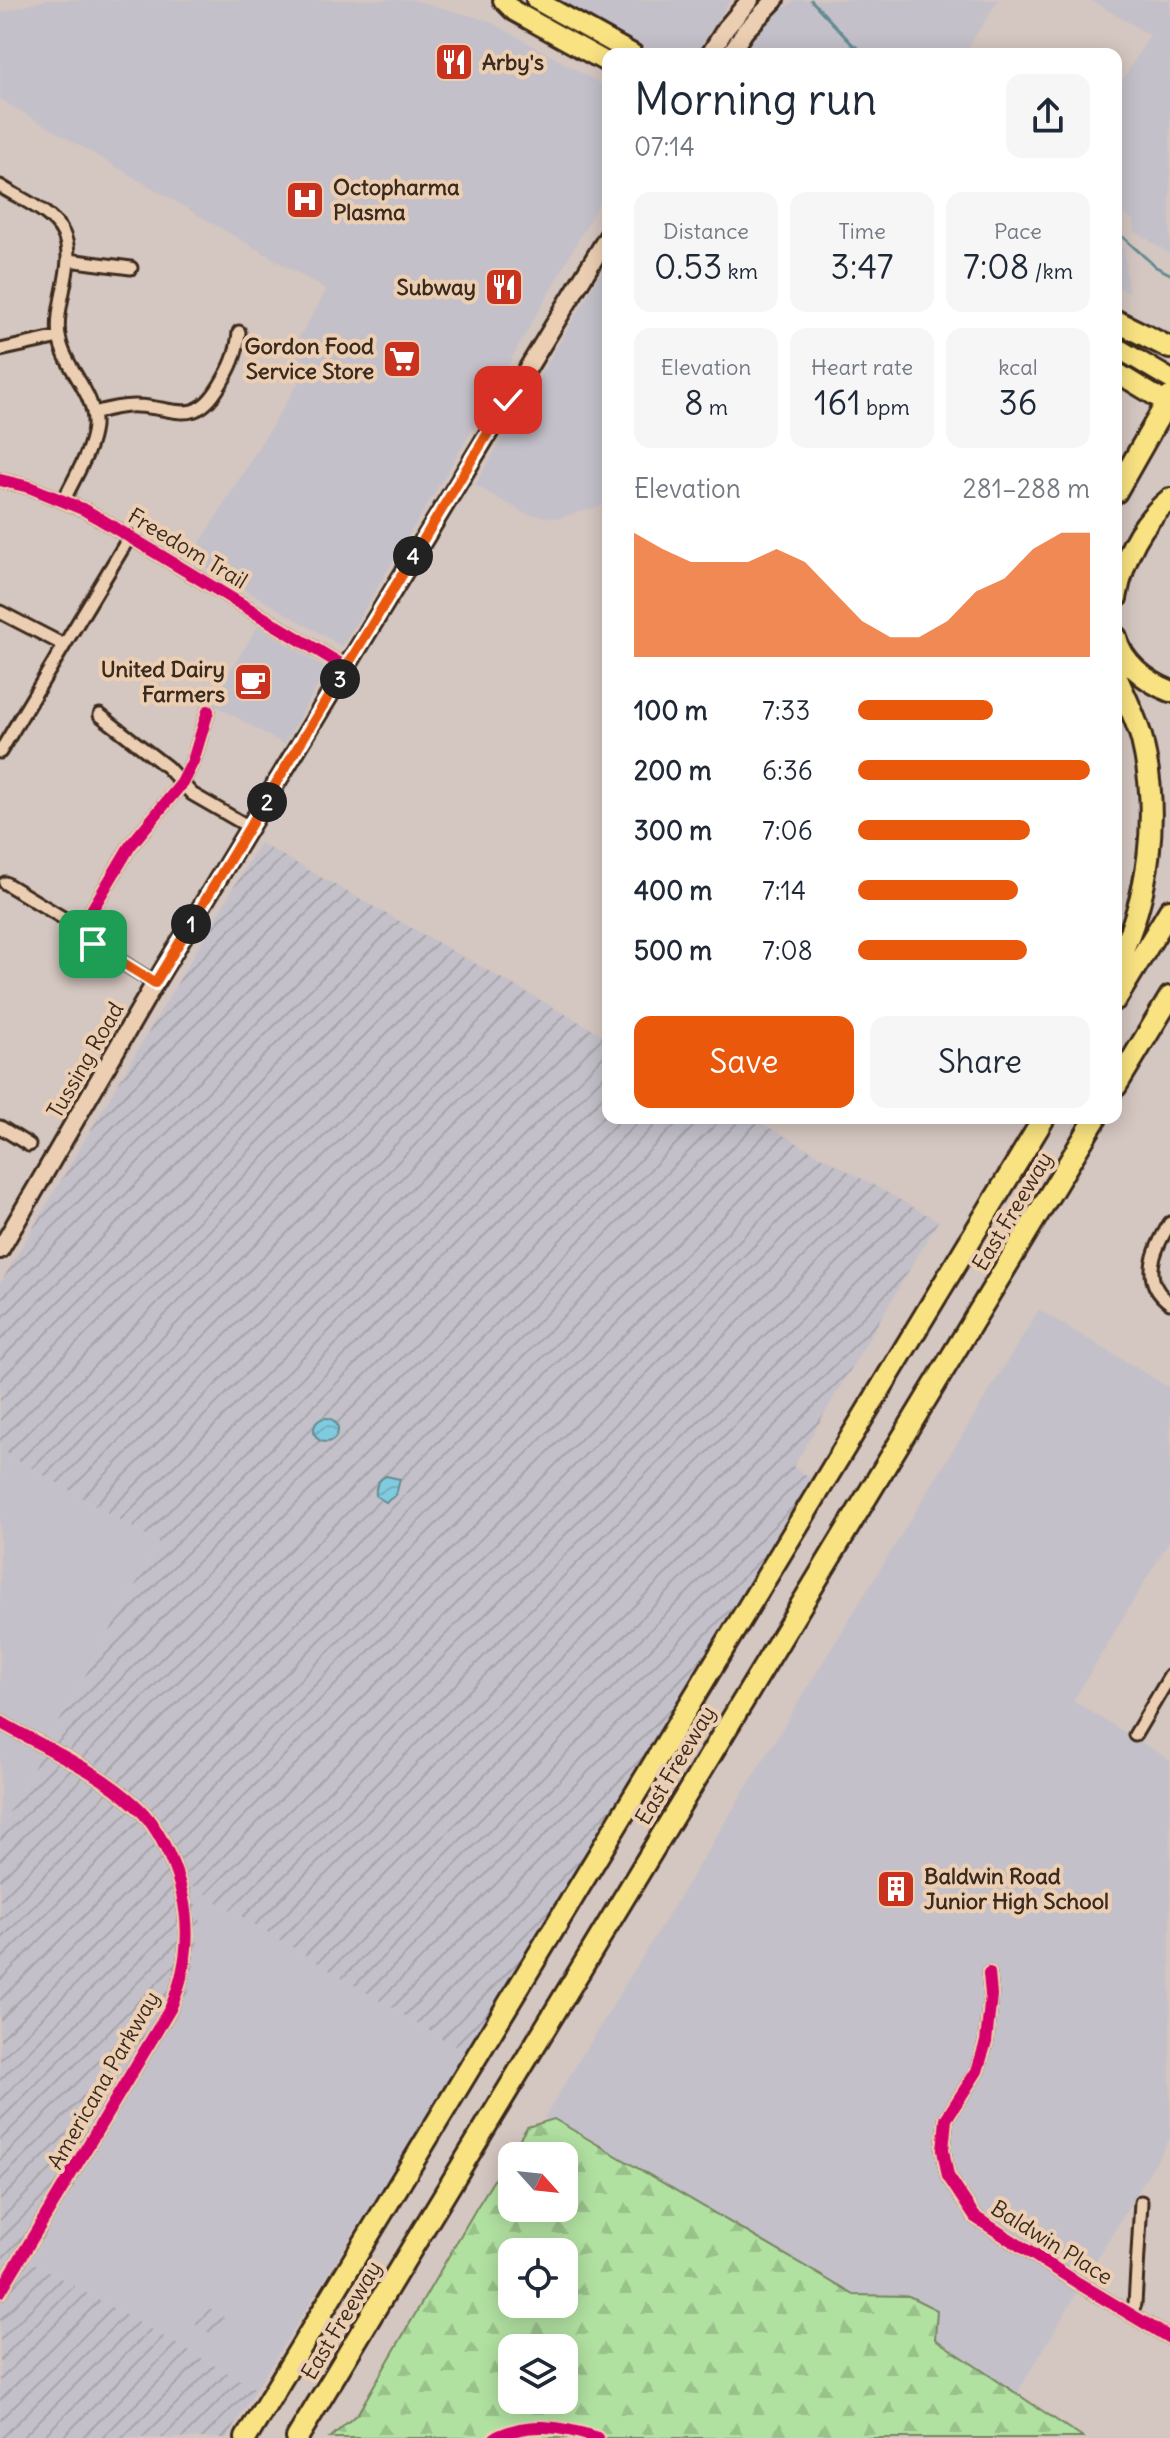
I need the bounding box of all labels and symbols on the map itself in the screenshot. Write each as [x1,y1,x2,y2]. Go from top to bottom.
restaurant icon: Arby's [433,41,475,83]
place label: Arby's [482,48,544,76]
place label: Octopharma Plasma [333,173,460,226]
hospital icon: Octopharma Plasma [284,179,326,221]
restaurant icon: Subway [483,266,525,308]
place label: Subway [397,273,476,301]
place label: Gordon Food Service Store [245,332,374,385]
supermarket icon: Gordon Food Service Store [381,338,423,380]
pin [474,366,542,434]
street label: Freedom Trail [123,501,253,595]
pin: 4 [393,536,433,576]
place label: United Dairy Farmers [101,655,225,708]
pin: 3 [320,659,360,699]
cafe icon: United Dairy Farmers [232,661,274,703]
pin: 2 [247,782,287,822]
pin: 1 [171,904,211,944]
pin [59,910,127,978]
street label: Tussing Road [40,997,130,1123]
street label: East Freeway [966,1147,1058,1275]
street label: East Freeway [629,1701,721,1829]
place label: Baldwin Road Junior High School [924,1862,1109,1915]
building icon: Baldwin Road Junior High School [875,1868,917,1910]
street label: Americana Parkway [41,1986,165,2174]
north arrow [498,2142,578,2222]
street label: Baldwin Place [986,2193,1118,2291]
street label: East Freeway [295,2256,387,2384]

